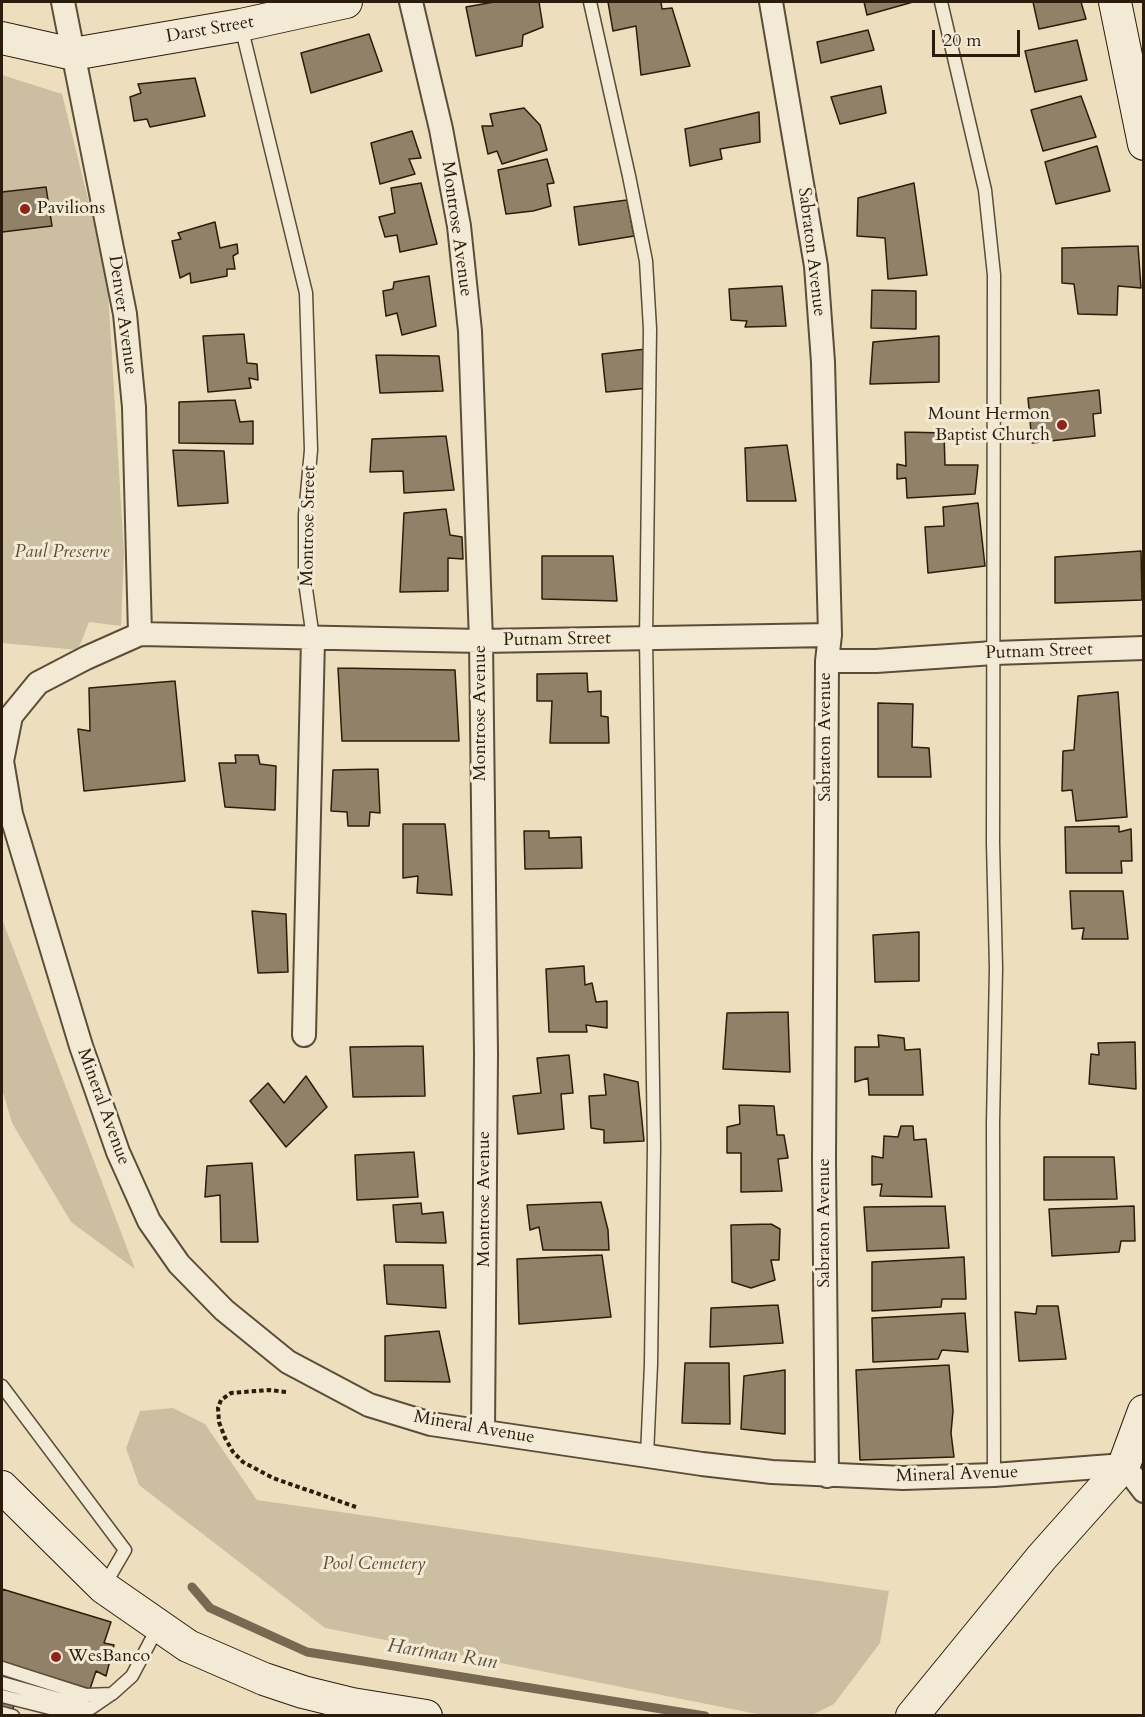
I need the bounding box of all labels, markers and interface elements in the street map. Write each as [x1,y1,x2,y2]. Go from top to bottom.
street label: Darst Street [164,12,256,48]
scale bar [935,18,1024,56]
text: 20 m [943,28,982,53]
street label: Montrose Avenue [436,160,476,298]
street label: Sabraton Avenue [792,186,830,318]
place label: Pavilions [37,198,105,220]
marker: Pavilions [18,202,32,216]
street label: Denver Avenue [103,254,141,376]
place label: Mount Hermon Baptist Church [928,404,1050,446]
marker: Mount Hermon Baptist Church [1055,418,1069,432]
street label: Montrose Street [297,465,321,587]
park label: Paul Preserve [15,542,109,564]
street label: Putnam Street [503,628,611,652]
street label: Putnam Street [985,639,1093,665]
street label: Montrose Avenue [470,645,492,781]
street label: Sabraton Avenue [815,672,837,802]
street label: Mineral Avenue [72,1046,134,1168]
street label: Montrose Avenue [474,1131,496,1267]
street label: Sabraton Avenue [814,1158,836,1288]
street label: Mineral Avenue [412,1407,536,1449]
street label: Mineral Avenue [895,1462,1019,1488]
park label: Pool Cemetery [322,1554,426,1576]
water label: Hartman Run [385,1634,499,1676]
place label: WesBanco [68,1646,150,1668]
marker: WesBanco [49,1650,63,1664]

